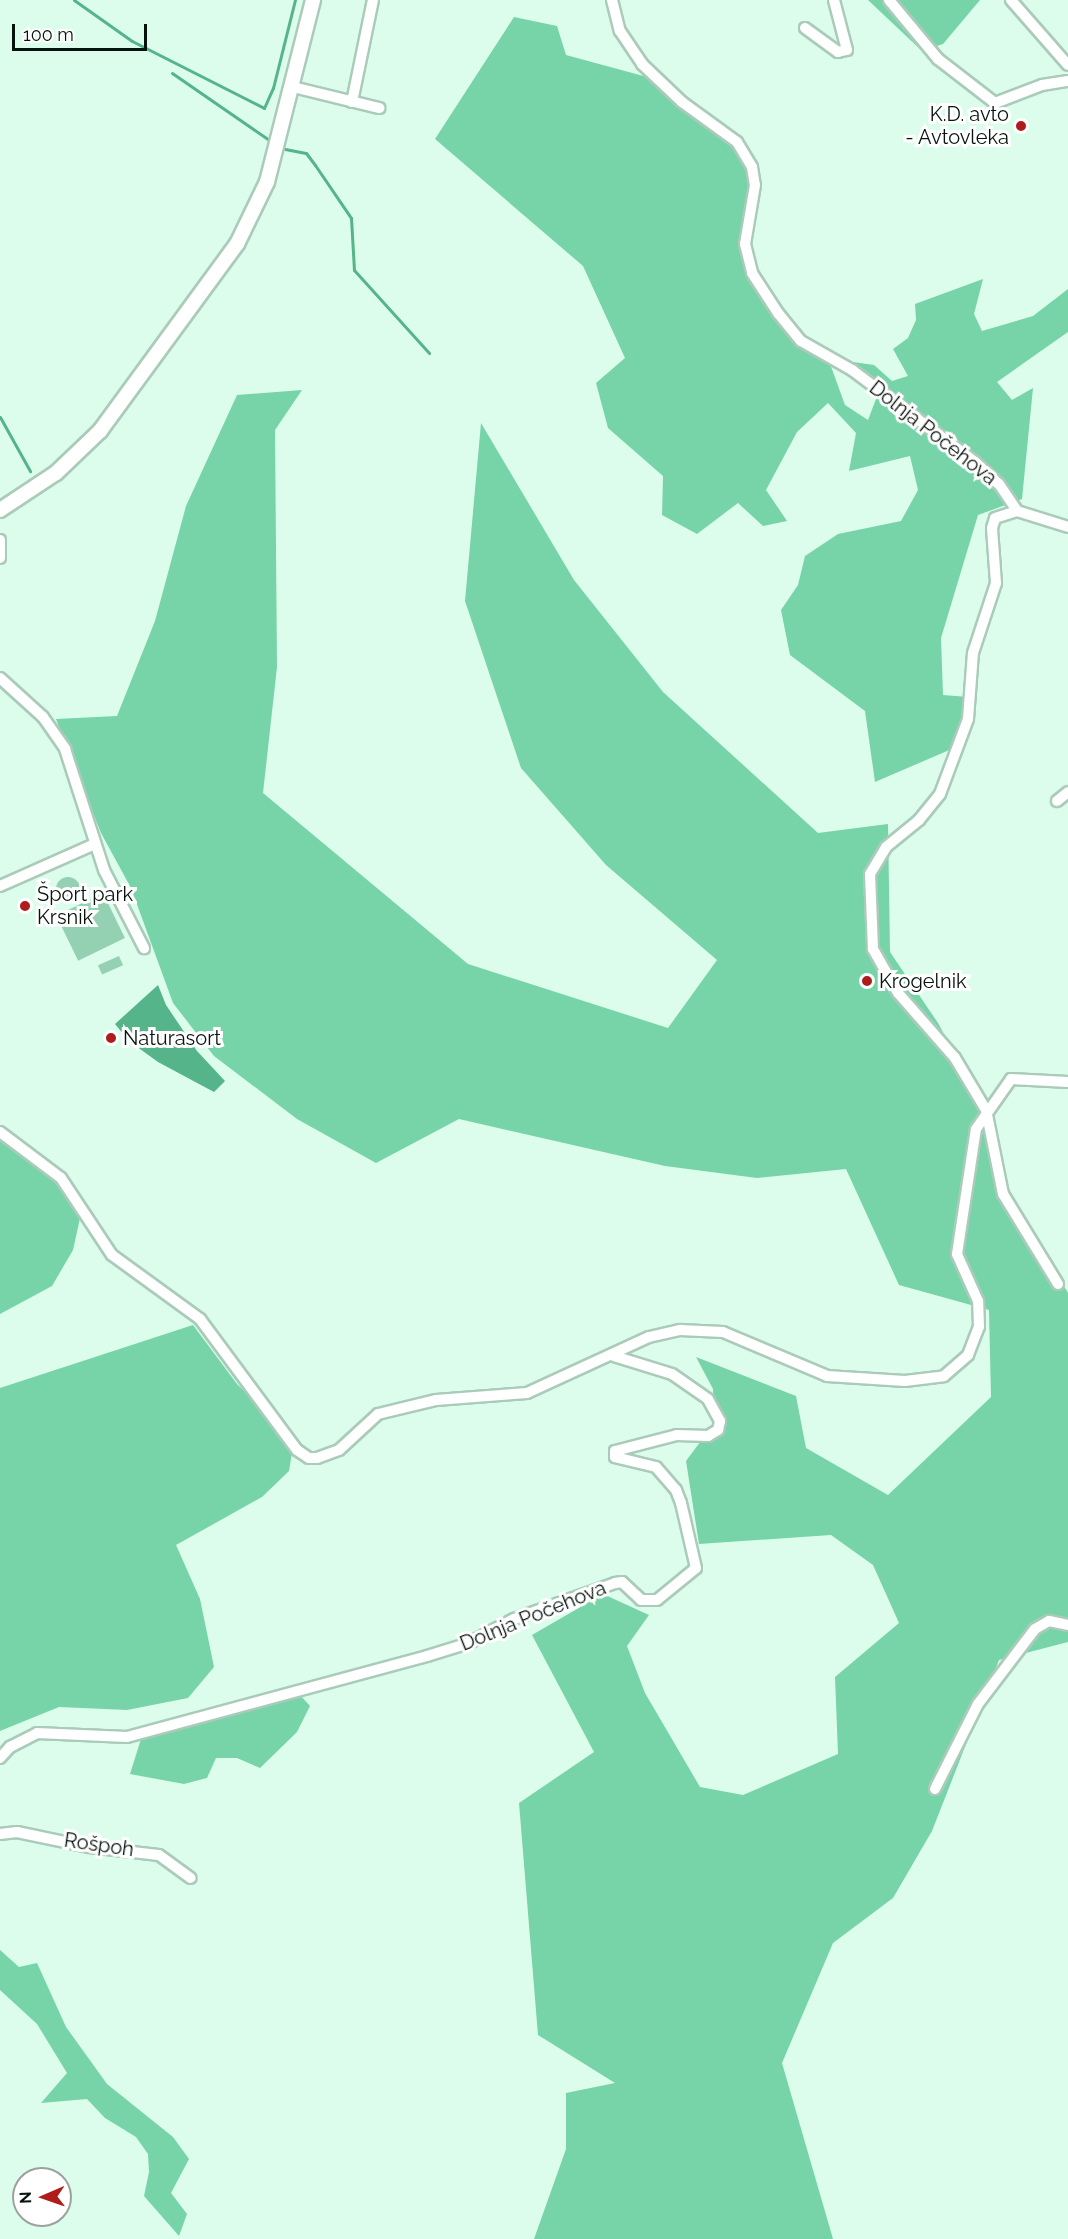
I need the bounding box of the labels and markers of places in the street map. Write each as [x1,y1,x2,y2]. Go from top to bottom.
place label: K.D. avto - Avtovleka [905,102,1009,149]
marker: K.D. avto - Avtovleka [1014,119,1028,133]
place label: Šport park Krsnik [37,882,133,929]
marker: Šport park Krsnik [18,899,32,913]
place label: Krogelnik [879,969,967,993]
marker: Krogelnik [860,974,874,988]
place label: Naturasort [123,1026,221,1050]
marker: Naturasort [104,1031,118,1045]

